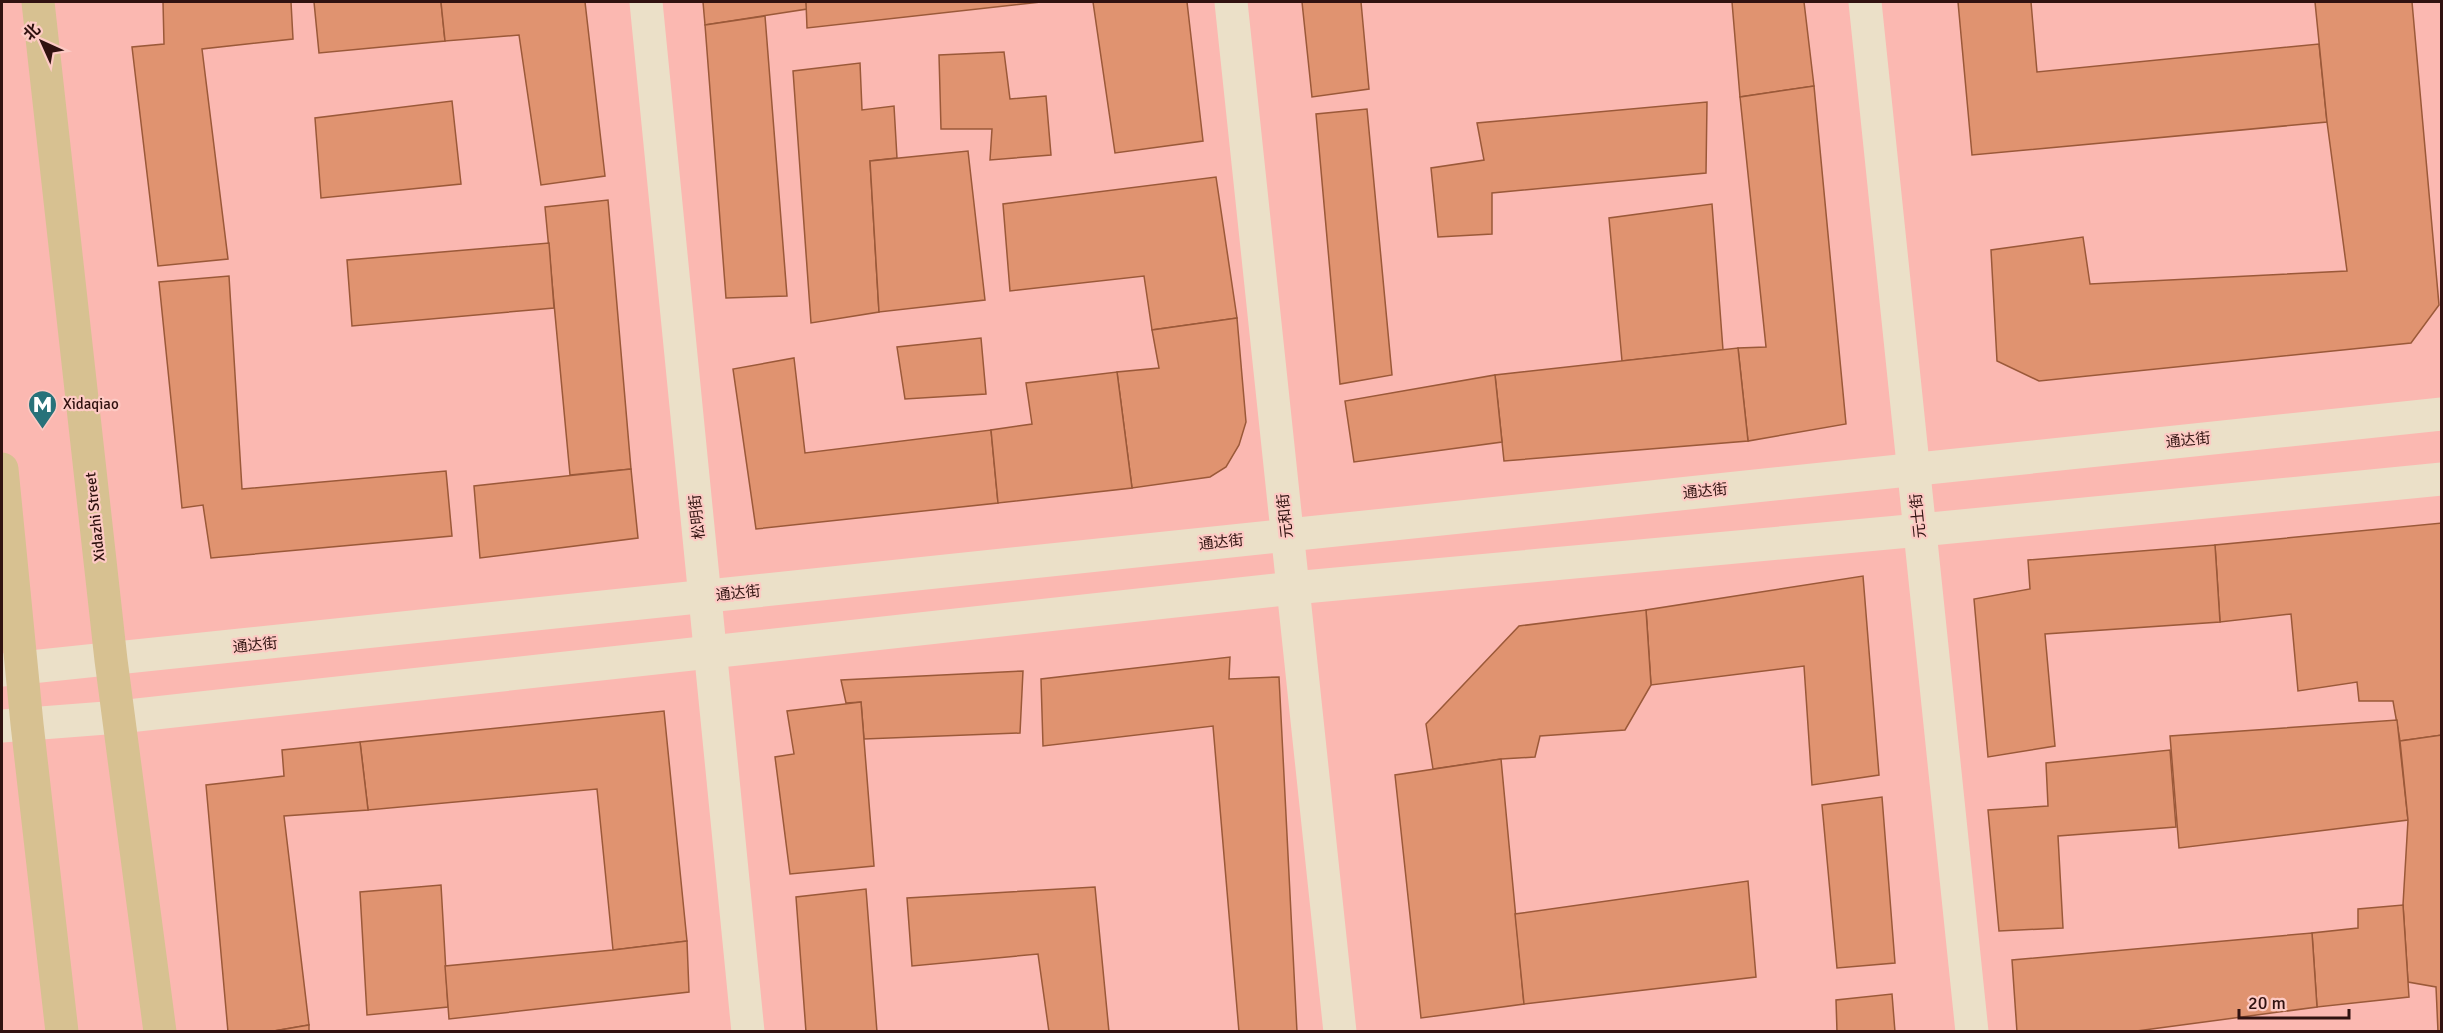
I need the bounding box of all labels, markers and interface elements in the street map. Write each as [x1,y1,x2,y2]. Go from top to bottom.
north arrow [12,12,72,72]
text: 北 [19,19,45,45]
metro station icon: Xidaqiao [26,388,58,430]
place label: Xidaqiao [63,395,119,413]
street label: 通达街 [2165,429,2211,451]
street label: Xidazhi Street [81,471,109,563]
street label: 通达街 [1682,480,1728,502]
street label: 元和街 [1274,493,1296,539]
street label: 元士街 [1907,493,1929,539]
street label: 松明街 [686,494,708,540]
street label: 通达街 [1198,531,1244,553]
street label: 通达街 [715,582,761,604]
street label: 通达街 [232,634,278,656]
scale bar [2239,982,2348,1020]
text: 20 m [2248,992,2286,1014]

